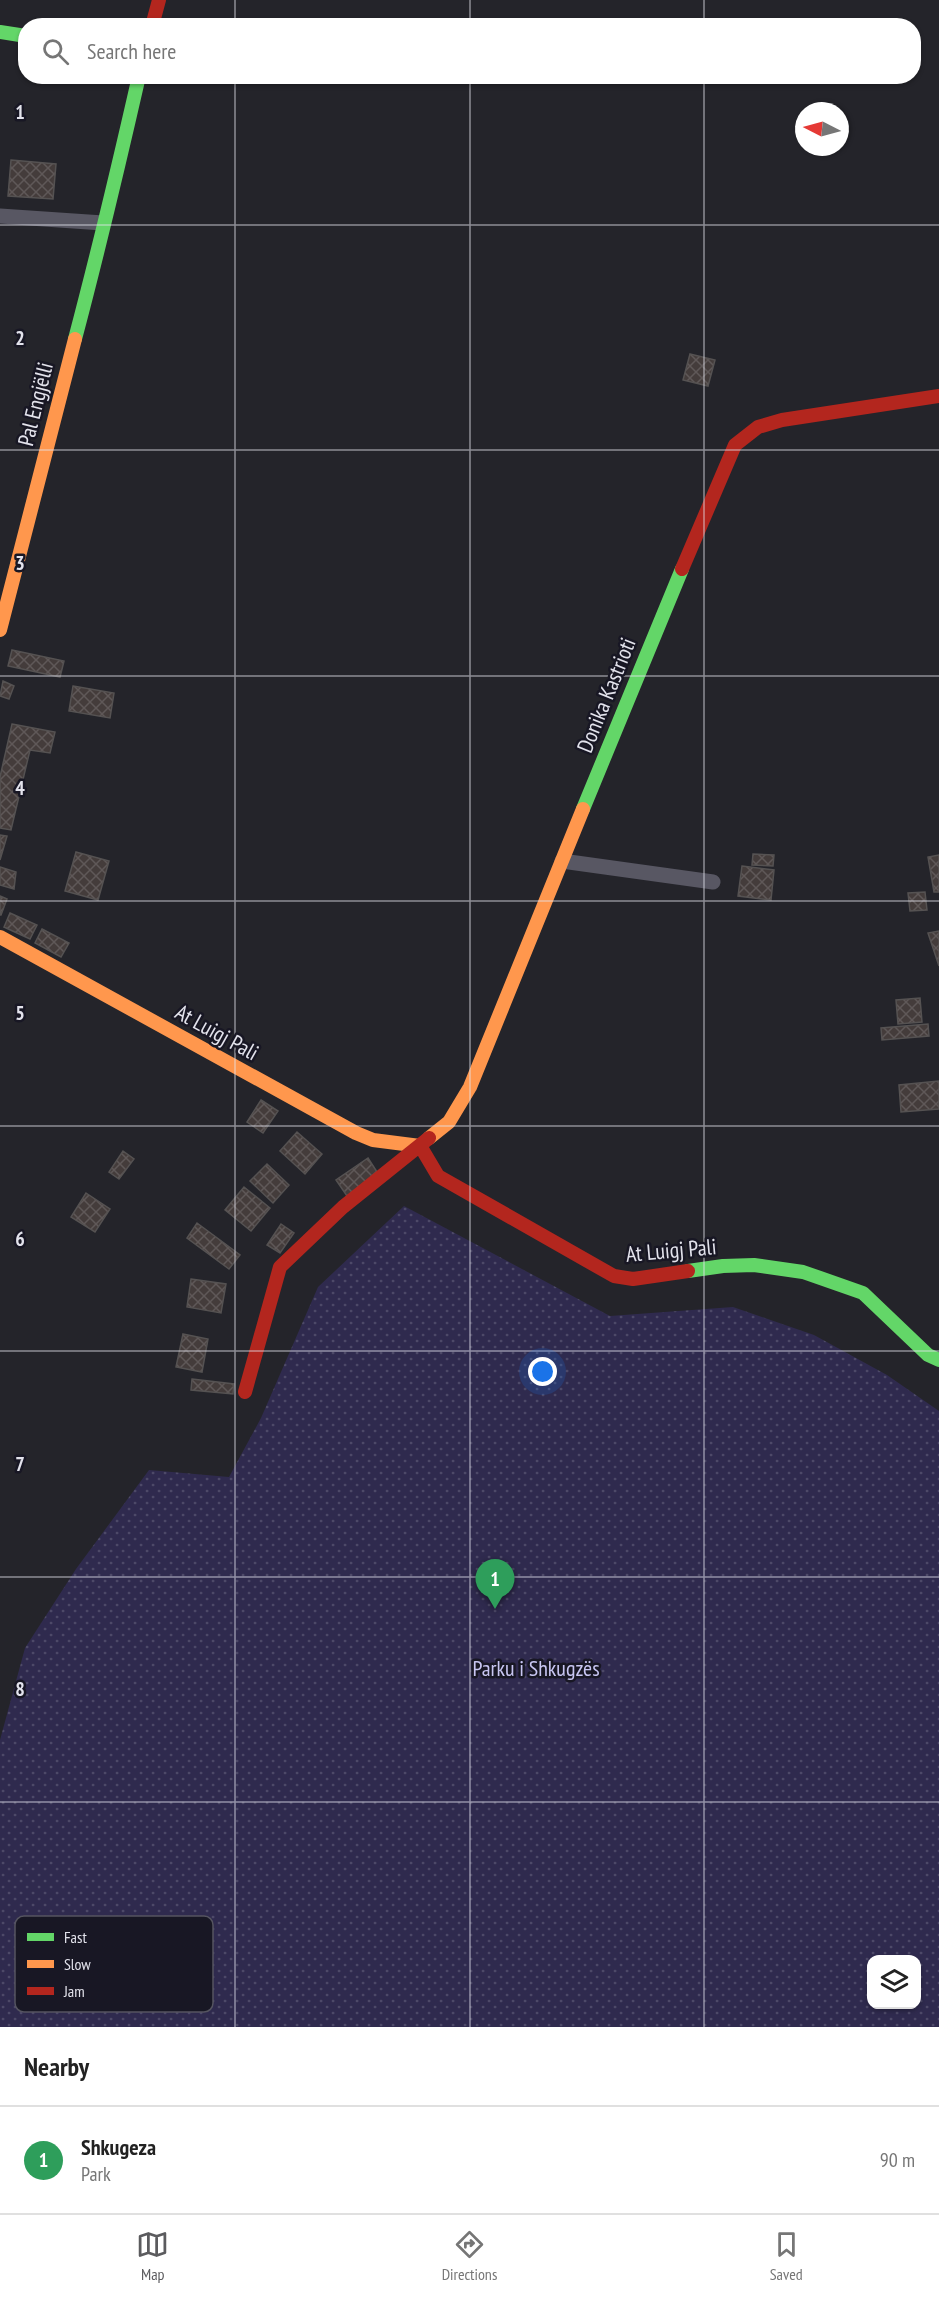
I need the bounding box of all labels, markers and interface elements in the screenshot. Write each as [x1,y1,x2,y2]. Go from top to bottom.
search box [18,18,921,84]
icon: search [39,35,72,68]
text: Search here [87,37,176,65]
text: 1 [15,99,25,125]
north arrow [795,102,849,156]
text: 2 [15,325,25,351]
street label: Pal Engjëlli [11,359,59,449]
text: 3 [15,550,25,576]
street label: Donika Kastrioti [570,634,642,756]
text: 4 [15,775,25,801]
street label: At Luigj Pali [170,998,264,1066]
text: 5 [15,1000,25,1026]
text: 6 [15,1226,25,1252]
street label: At Luigj Pali [625,1232,717,1268]
your location [528,1357,557,1386]
text: 7 [15,1451,25,1477]
pin: 1 [476,1560,514,1609]
park label: Parku i Shkugzës [472,1654,600,1682]
text: 8 [15,1676,25,1702]
legend [15,1916,213,2012]
text: Fast [64,1927,87,1947]
text: Slow [64,1954,91,1974]
map controls [867,1955,921,2009]
button: layers [867,1955,921,2009]
text: Jam [63,1981,85,2001]
text: Nearby [24,2050,89,2083]
text: Shkugeza [81,2133,156,2161]
text: 1 [39,2147,48,2173]
text: 90 m [880,2147,915,2173]
text: Park [81,2161,111,2187]
tab: Map [136,2228,169,2284]
tab: Directions [442,2228,497,2284]
tab: Saved [770,2228,803,2284]

